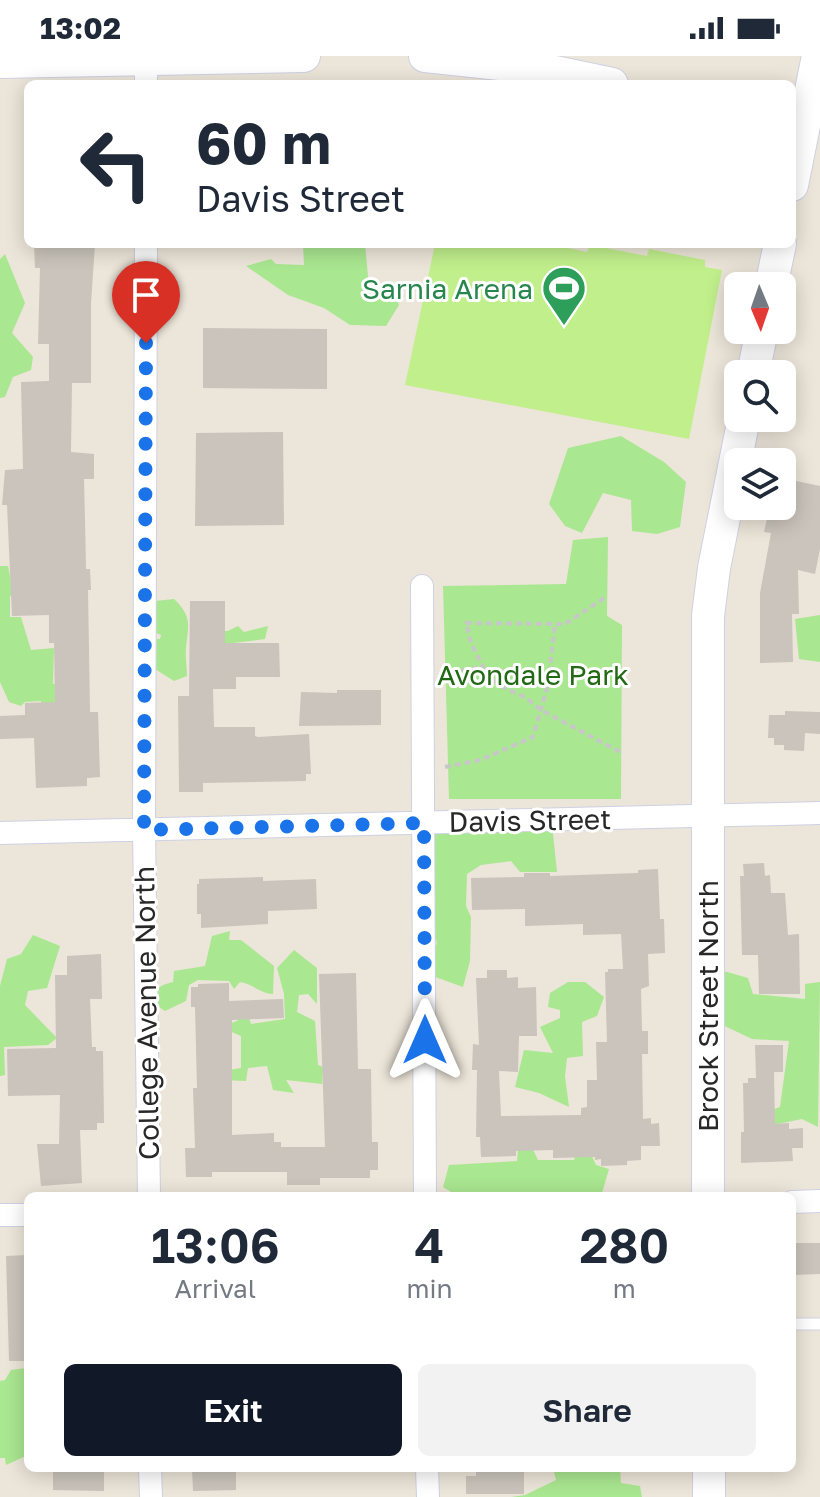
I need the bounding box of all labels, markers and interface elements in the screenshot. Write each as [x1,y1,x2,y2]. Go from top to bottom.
text: 13:02 [40,10,121,46]
text: 60 m [196,109,331,176]
icon: left [64,112,168,216]
text: Davis Street [196,177,405,220]
pin [112,261,180,343]
sports icon: Sarnia Arena [540,264,588,327]
place label: Sarnia Arena [362,272,533,305]
north arrow [724,272,796,344]
map controls [724,272,796,520]
icon: arrive [124,273,168,317]
button: search [724,360,796,432]
button: layers [724,448,796,520]
park label: Avondale Park [437,658,629,691]
street label: Davis Street [448,802,612,838]
street label: College Avenue North [127,866,165,1160]
street label: Brock Street North [691,880,724,1132]
position arrow [383,998,467,1082]
text: 13:06 [151,1216,280,1274]
text: 4 [414,1216,445,1274]
text: 280 [579,1216,669,1274]
text: Arrival [175,1273,256,1304]
text: min [407,1273,453,1304]
text: m [613,1273,636,1304]
button: Exit [64,1364,402,1456]
button: Share [418,1364,756,1456]

